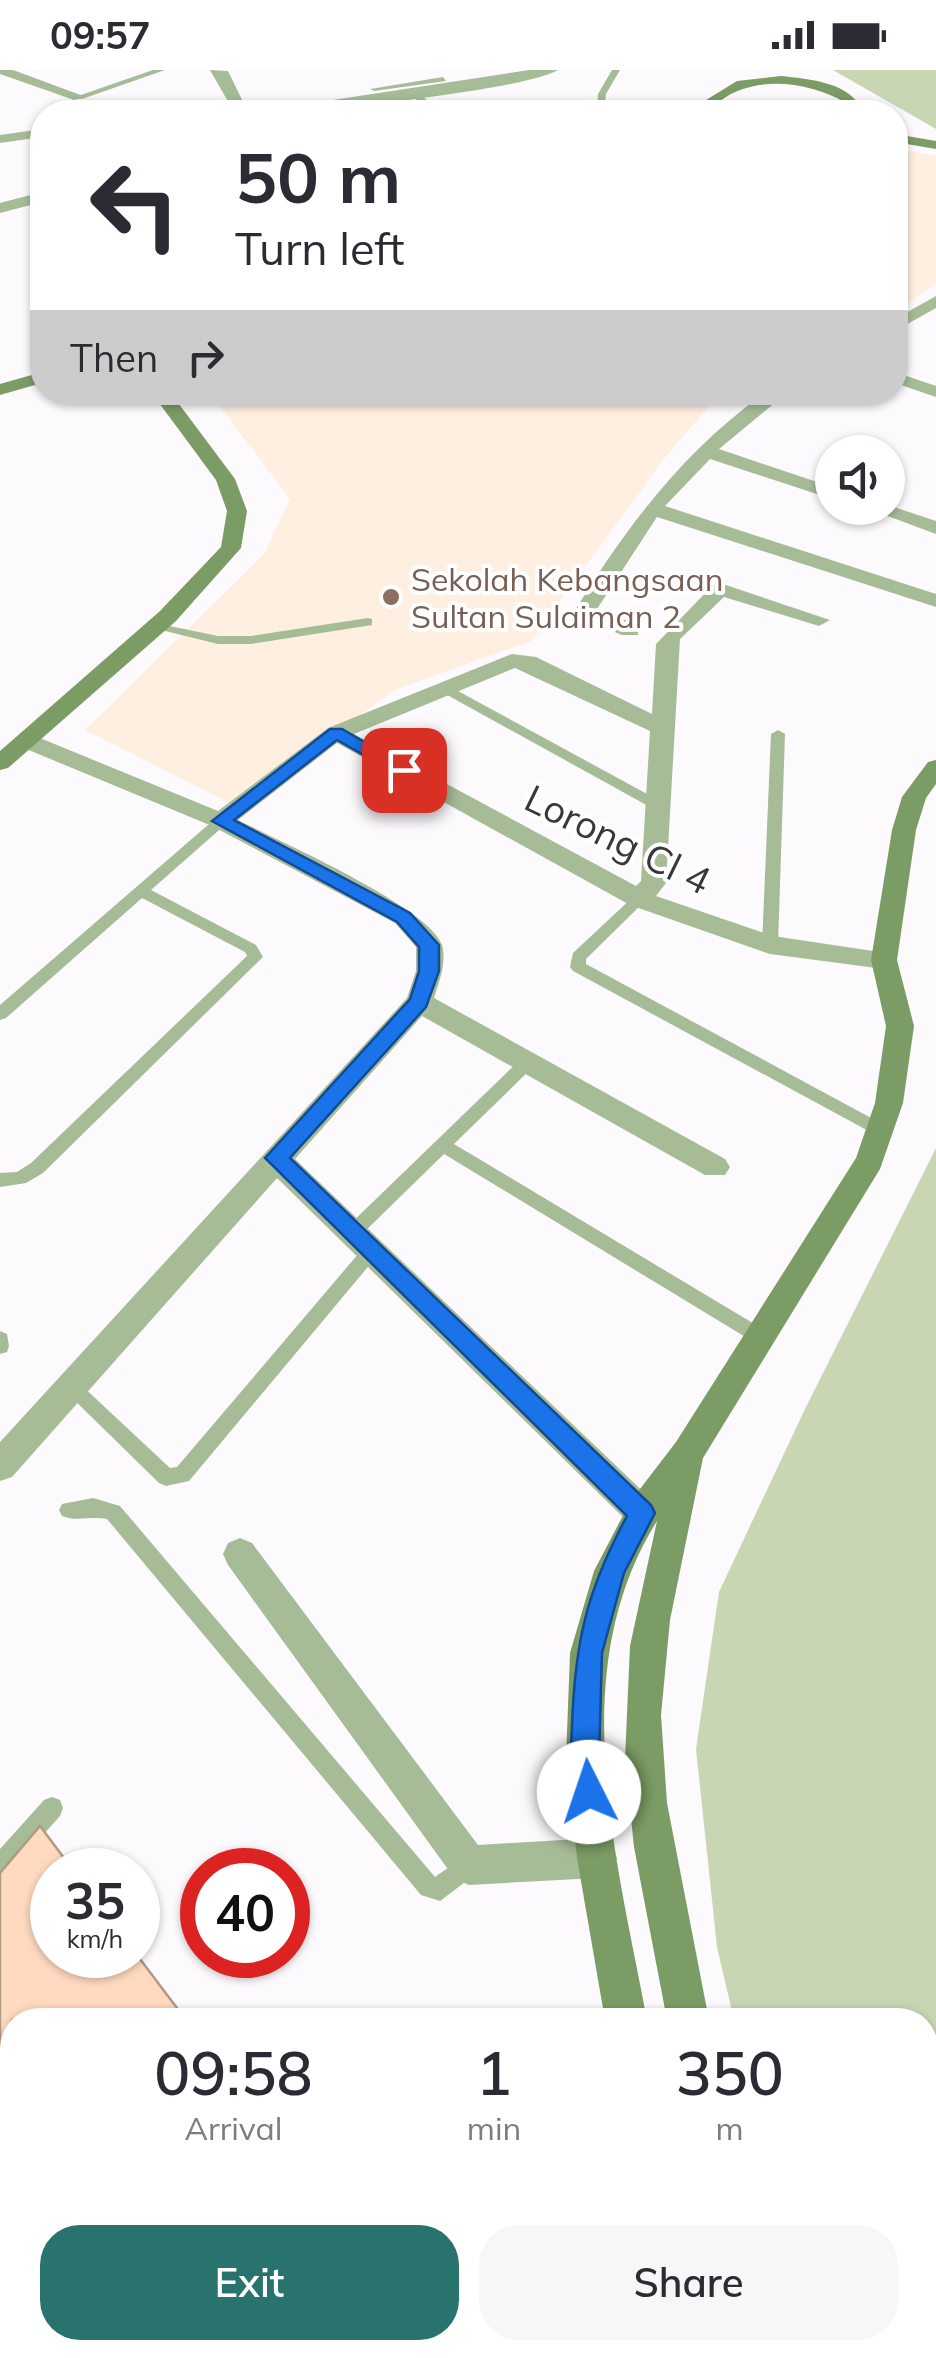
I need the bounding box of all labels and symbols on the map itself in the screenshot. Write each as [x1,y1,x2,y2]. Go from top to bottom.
place label: Sekolah Kebangsaan Sultan Sulaiman 2 [411,559,723,636]
marker: Sekolah Kebangsaan Sultan Sulaiman 2 [380,586,402,608]
pin [362,728,447,813]
street label: Lorong Cl 4 [517,774,719,904]
position arrow [537,1740,641,1844]
speed limit sign: 40 [180,1848,310,1978]

